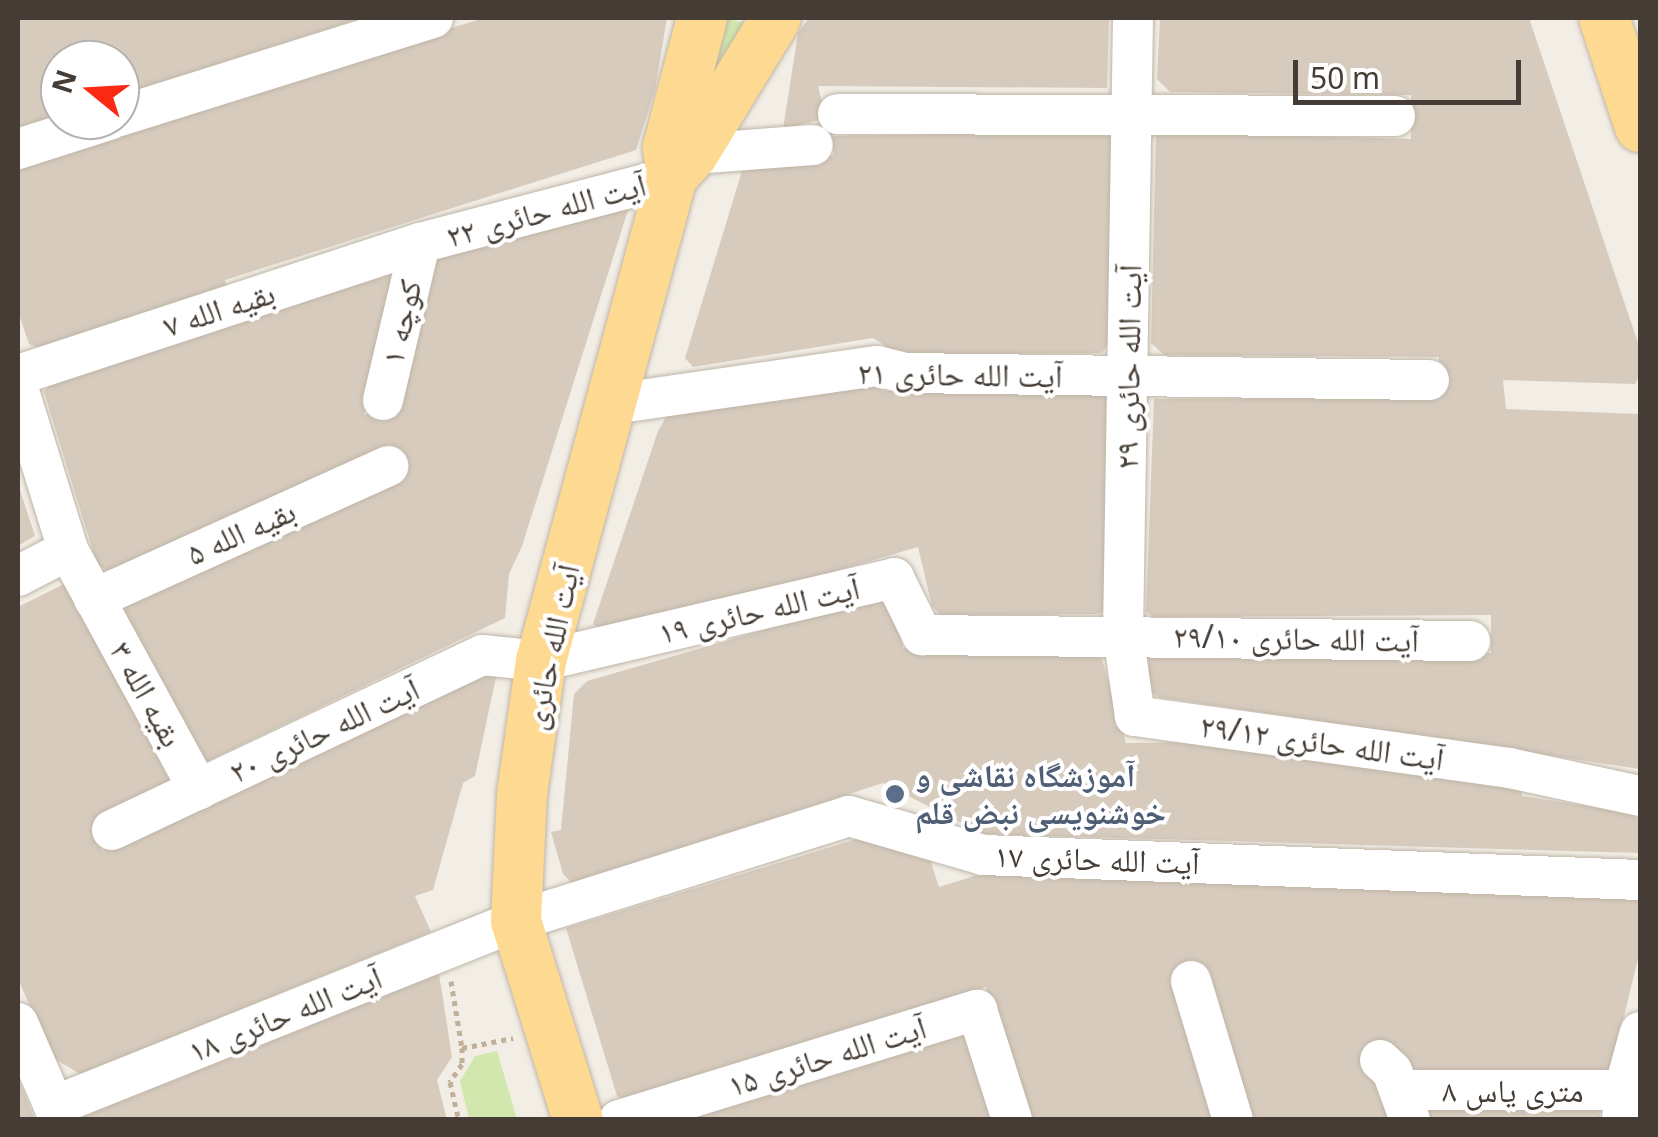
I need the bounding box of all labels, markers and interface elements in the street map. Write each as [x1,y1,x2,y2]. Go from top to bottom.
north arrow [40,40,140,140]
scale bar [1298,40,1526,102]
text: 50 m [1310,57,1380,98]
text: N [42,65,85,98]
street label: آیت الله حائری ۲۲ [442,165,650,255]
street label: آیت الله حائری ۲۹ [1107,264,1149,470]
street label: بقیه الله ۷ [158,273,280,345]
street label: کوچه ۱ [373,276,429,368]
street label: آیت الله حائری ۲۱ [857,353,1063,395]
street label: بقیه الله ۵ [181,491,301,573]
street label: آیت الله حائری [515,561,587,733]
street label: آیت الله حائری ۱۹ [655,568,863,652]
street label: آیت الله حائری ۲۹/۱۰ [1173,617,1419,659]
street label: بقیه الله ۳ [102,634,192,754]
street label: آیت الله حائری ۲۰ [223,669,425,791]
street label: آیت الله حائری ۲۹/۱۲ [1198,706,1446,778]
place label: آموزشگاه نقاشی و خوشنویسی نبض قلم [915,757,1166,832]
marker: آموزشگاه نقاشی و خوشنویسی نبض قلم [884,783,906,805]
street label: آیت الله حائری ۱۷ [994,836,1200,882]
street label: آیت الله حائری ۱۸ [183,958,387,1070]
street label: آیت الله حائری ۱۵ [723,1008,931,1104]
street label: ۸ متری یاس [1442,1071,1584,1109]

